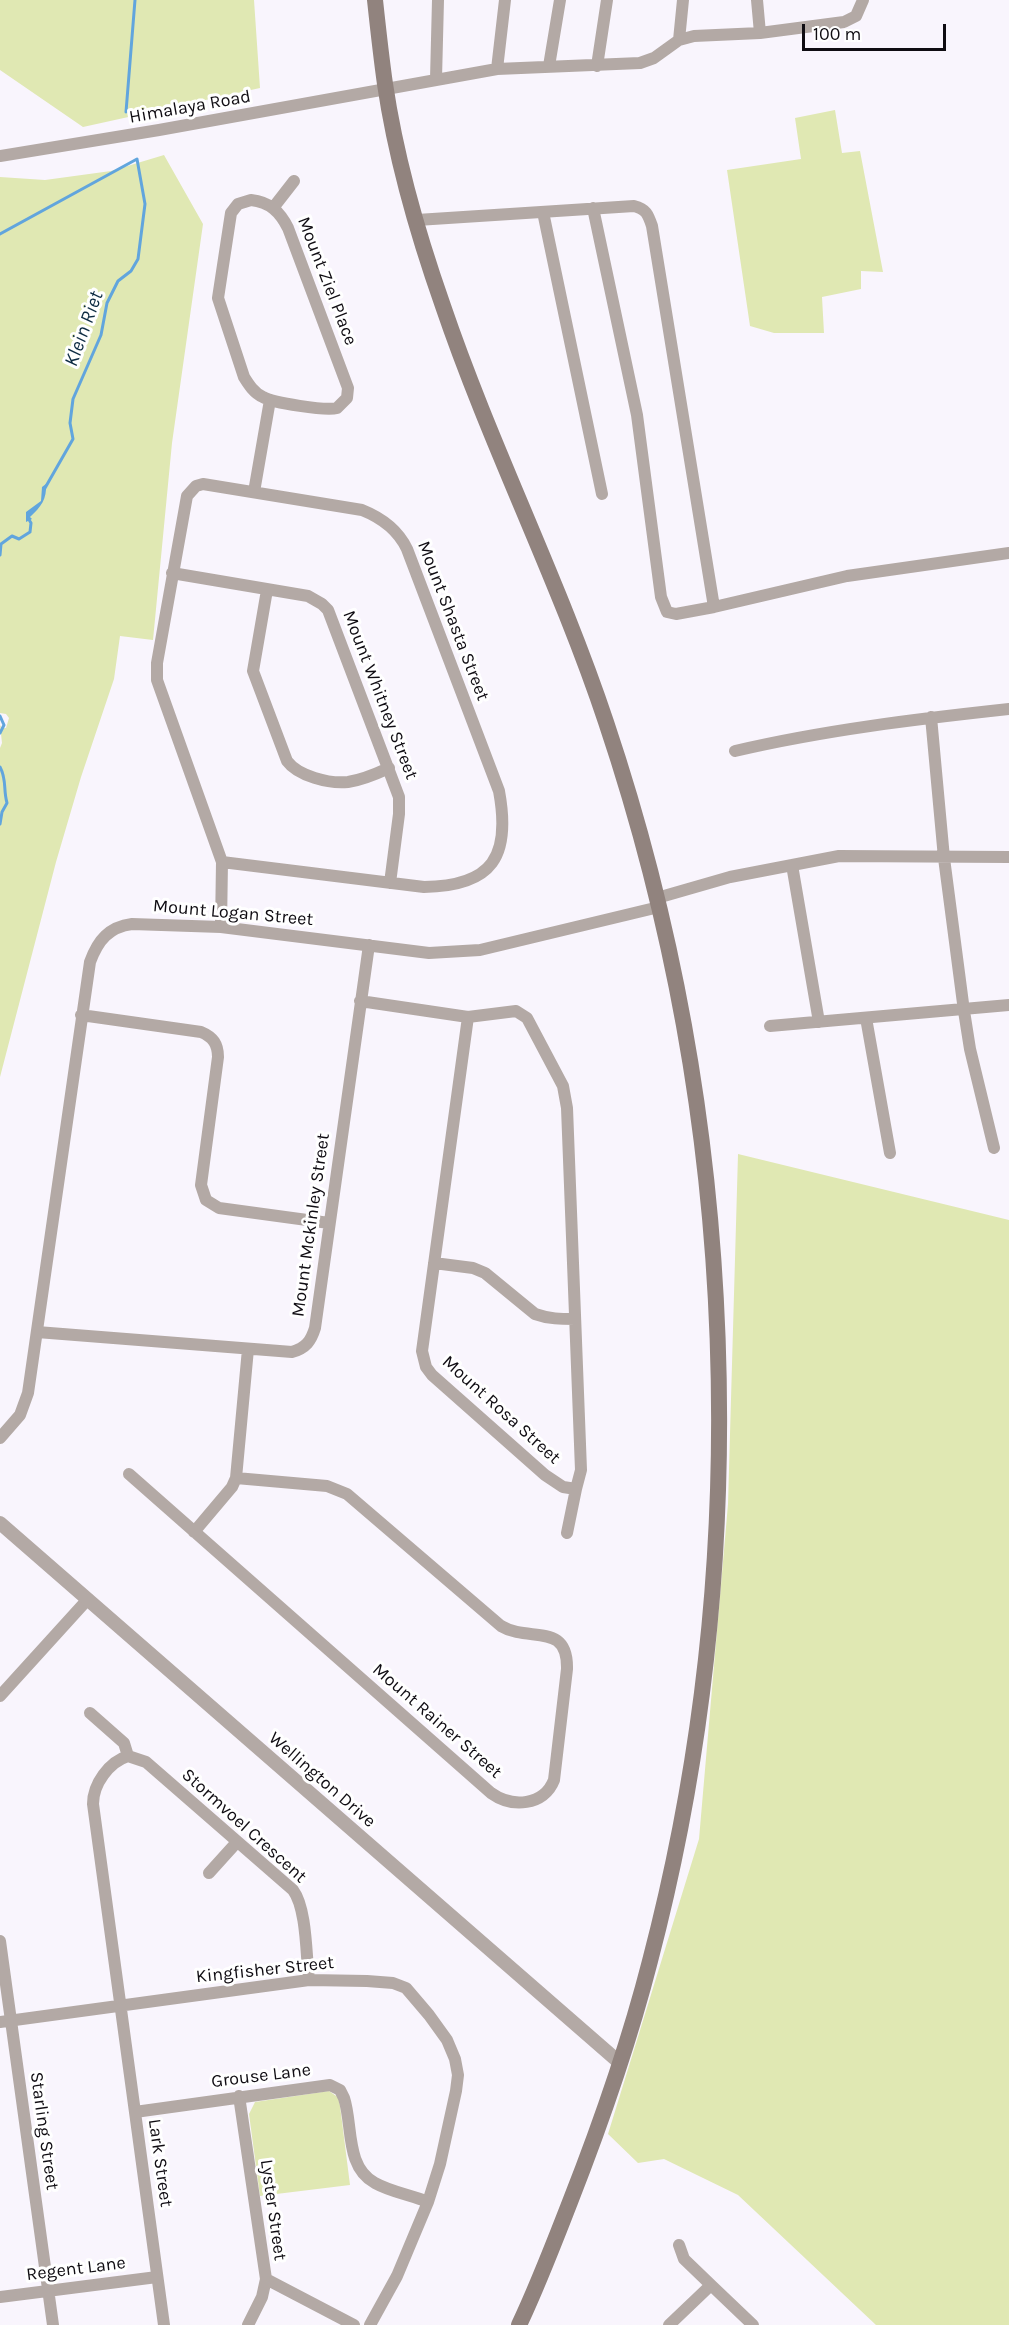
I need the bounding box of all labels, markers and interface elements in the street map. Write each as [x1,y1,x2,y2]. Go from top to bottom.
scale bar [805,12,949,50]
text: 100 m [813,23,861,45]
street label: Himalaya Road [128,86,252,128]
street label: Mount Ziel Place [293,214,361,348]
water label: Klein Riet [59,288,109,370]
street label: Mount Shasta Street [413,538,493,704]
street label: Mount Whitney Street [338,608,422,782]
street label: Mount Logan Street [152,895,314,931]
street label: Mount Mckinley Street [287,1132,335,1318]
street label: Mount Rosa Street [437,1351,565,1469]
street label: Mount Rainer Street [368,1659,506,1783]
street label: Wellington Drive [264,1728,380,1832]
street label: Stormvoel Crescent [177,1764,311,1888]
street label: Kingfisher Street [195,1952,335,1988]
street label: Grouse Lane [210,2059,312,2093]
street label: Starling Street [25,2070,63,2192]
street label: Lark Street [143,2118,177,2208]
street label: Lyster Street [255,2158,291,2262]
street label: Regent Lane [25,2252,127,2286]

